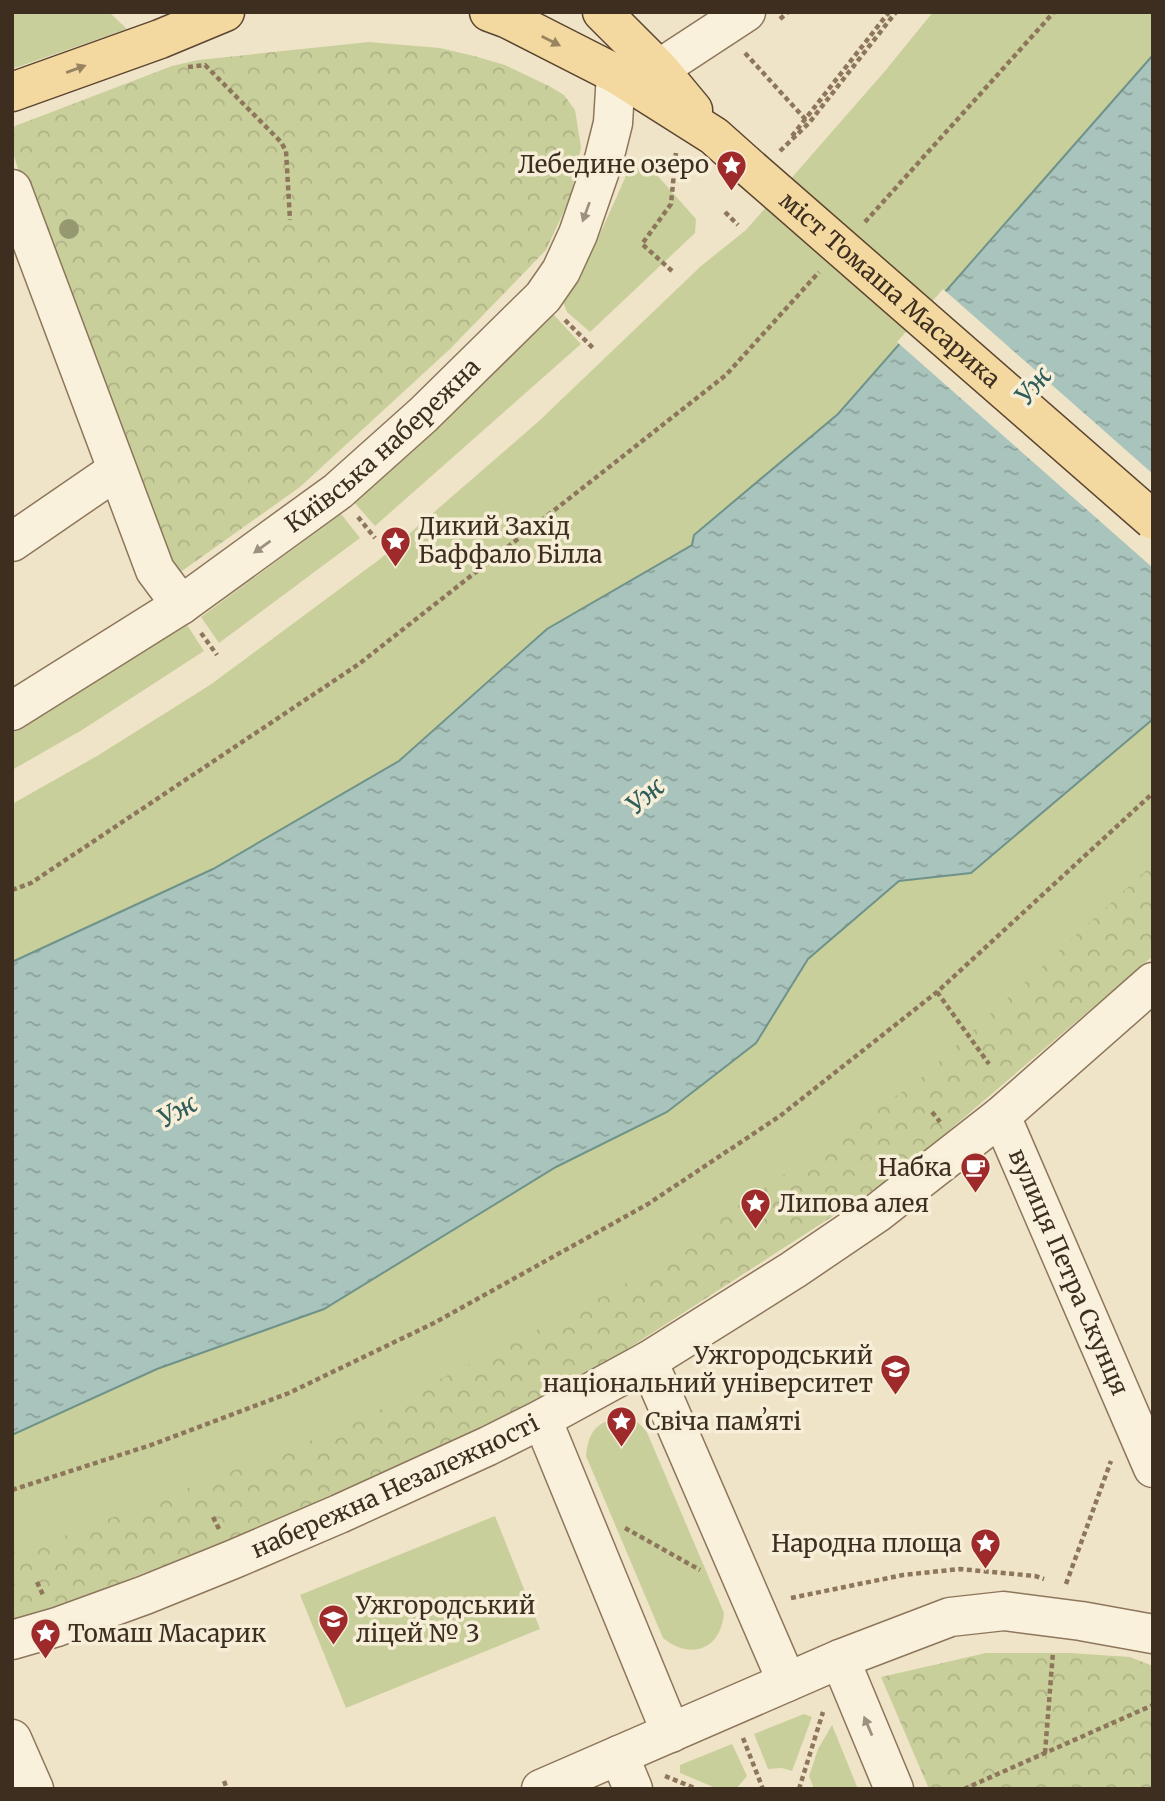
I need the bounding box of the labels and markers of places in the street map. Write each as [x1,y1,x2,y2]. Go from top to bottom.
place icon: Лебедине озеро [715,148,749,192]
place label: Лебедине озеро [518,149,709,180]
place label: Дикий Захід Баффало Білла [418,511,602,570]
place icon: Дикий Захід Баффало Білла [378,524,412,568]
cafe icon: Набка [958,1151,992,1195]
place label: Набка [878,1152,952,1183]
place icon: Липова алея [738,1187,772,1231]
place label: Липова алея [778,1188,929,1219]
place label: Ужгородський національний університет [543,1340,873,1399]
school or university icon: Ужгородський національний університет [879,1353,913,1397]
place icon: Свіча памʼяті [605,1405,639,1449]
place label: Свіча памʼяті [645,1406,802,1437]
place icon: Народна площа [968,1527,1002,1571]
place label: Народна площа [771,1528,962,1559]
place label: Ужгородський ліцей № 3 [355,1590,535,1649]
school or university icon: Ужгородський ліцей № 3 [316,1603,350,1647]
place icon: Томаш Масарик [28,1617,62,1661]
place label: Томаш Масарик [68,1618,266,1649]

